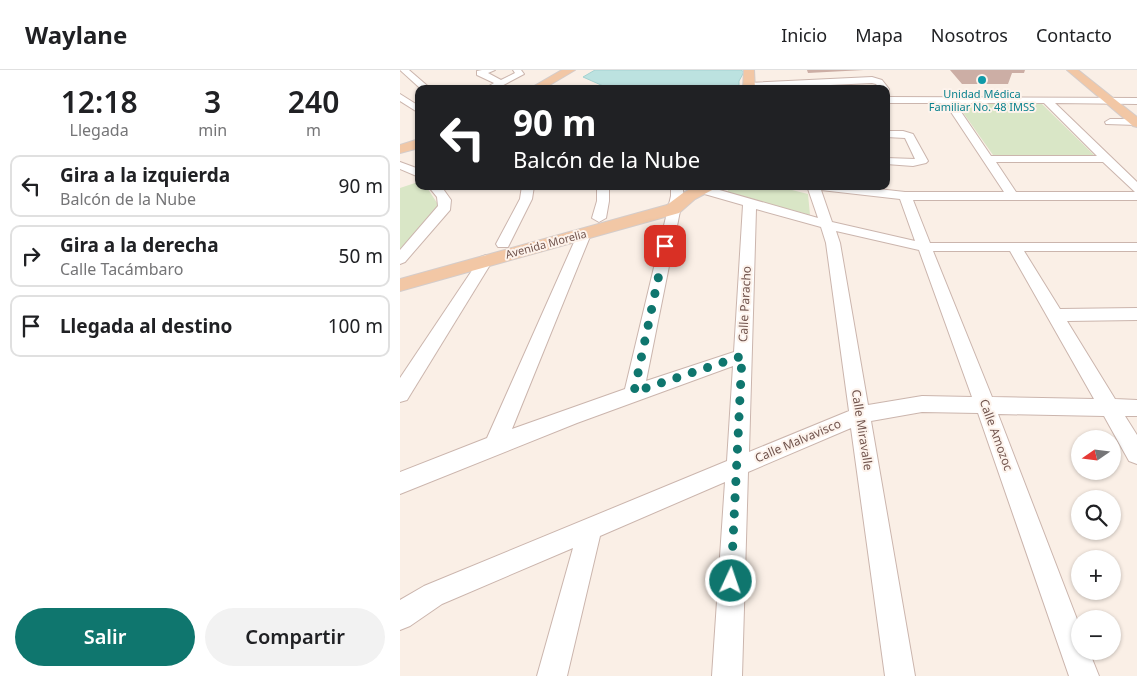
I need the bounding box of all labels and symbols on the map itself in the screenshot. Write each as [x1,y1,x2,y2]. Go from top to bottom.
marker: Unidad Médica Familiar No. 48 IMSS [976,74,988,86]
place label: Unidad Médica Familiar No. 48 IMSS [929,86,1035,114]
street label: Avenida Morelia [504,225,588,262]
pin [644,225,686,267]
street label: Calle Paracho [734,265,755,343]
street label: Calle Miravalle [848,388,877,472]
street label: Calle Amozoc [976,397,1017,473]
street label: Calle Malvavisco [752,415,843,466]
north arrow [1071,430,1121,480]
position arrow [704,554,756,606]

